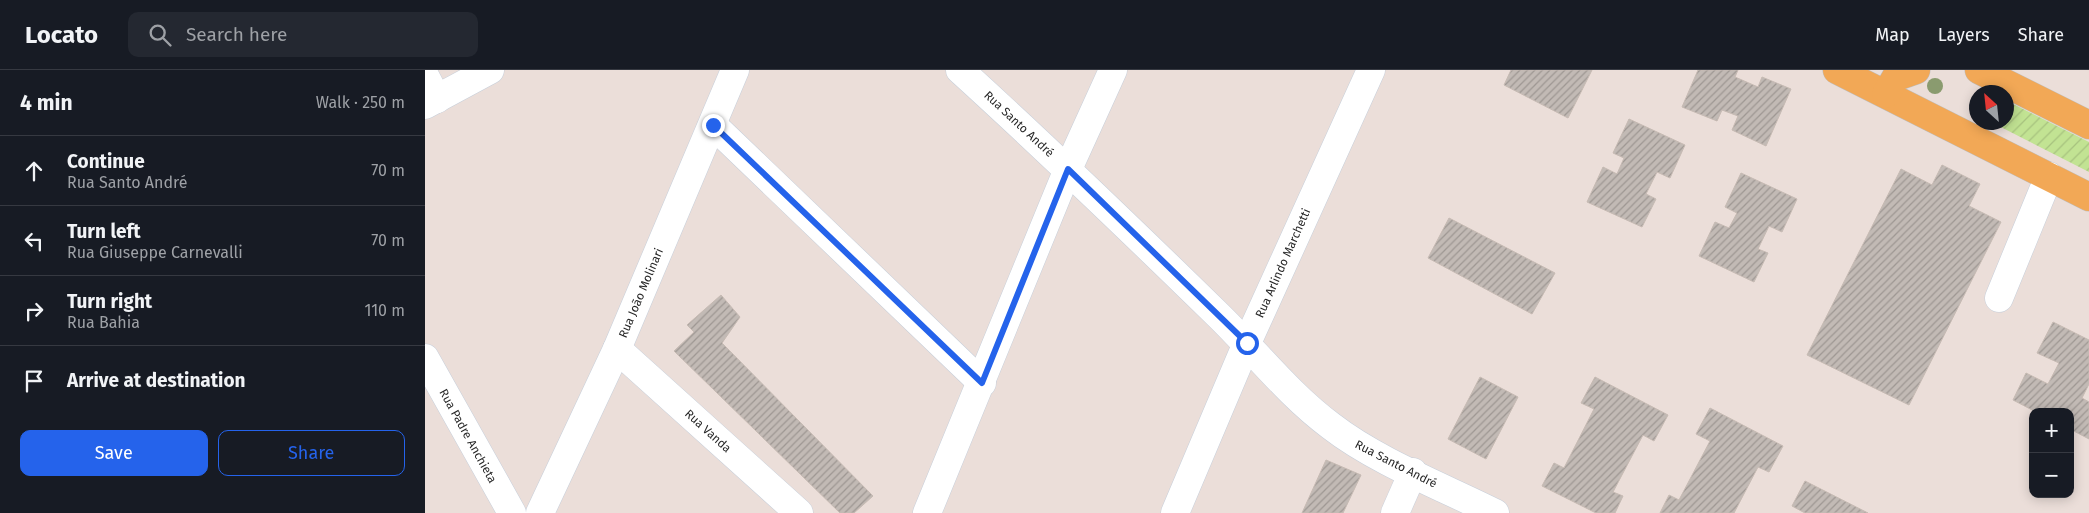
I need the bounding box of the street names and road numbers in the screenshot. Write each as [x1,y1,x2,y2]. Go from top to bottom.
street label: Rua Santo André [981,88,1057,160]
street label: Rua Arlindo Marchetti [1253,206,1313,320]
street label: Rua João Molinari [616,246,666,340]
street label: Rua Padre Anchieta [436,387,500,485]
street label: Rua Vanda [682,407,734,455]
street label: Rua Santo André [1353,437,1439,491]

